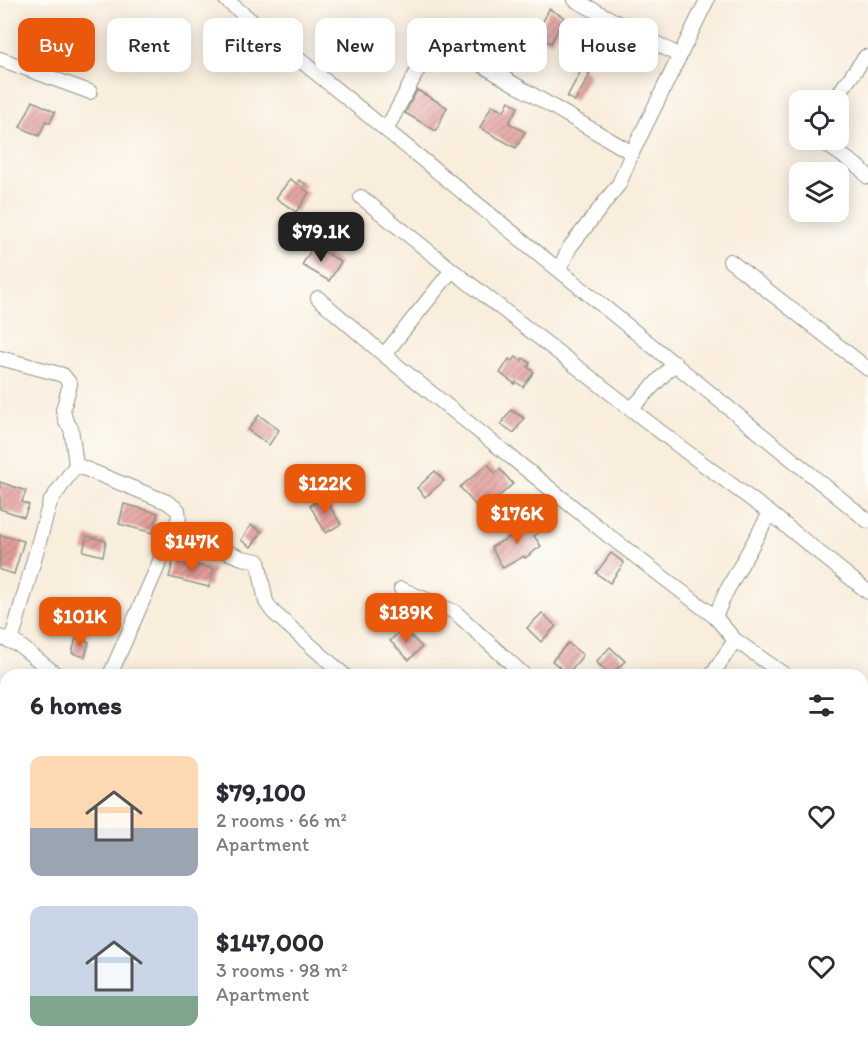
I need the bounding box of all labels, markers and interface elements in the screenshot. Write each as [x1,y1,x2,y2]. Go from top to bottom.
chip: Buy [18,18,95,72]
chip: Rent [107,18,191,72]
chip: Filters [203,18,303,72]
chip: New [315,18,395,72]
chip: Apartment [407,18,547,72]
chip: House [559,18,658,72]
map controls [789,90,849,222]
button: locate [789,90,849,150]
button: layers [789,162,849,222]
pin: $79.1K [272,212,370,263]
text: $79.1K [292,219,350,243]
pin: $122K [283,464,367,515]
text: $122K [298,471,352,495]
pin: $176K [475,494,559,545]
text: $176K [491,501,543,525]
pin: $147K [150,522,234,573]
text: $147K [165,529,219,553]
pin: $189K [364,593,448,644]
pin: $101K [38,597,122,648]
text: $189K [379,600,433,624]
text: $101K [53,604,107,628]
text: 6 homes [30,689,122,721]
icon: filters [805,689,838,722]
text: $79,100 [216,776,306,808]
icon: home [78,780,150,852]
icon: heart [805,800,838,833]
text: 2 rooms · 66 m² [216,808,347,832]
text: Apartment [216,832,309,856]
text: $147,000 [216,926,324,958]
icon: home [78,930,150,1002]
icon: heart [805,950,838,983]
text: 3 rooms · 98 m² [216,958,348,982]
text: Apartment [216,982,309,1006]

